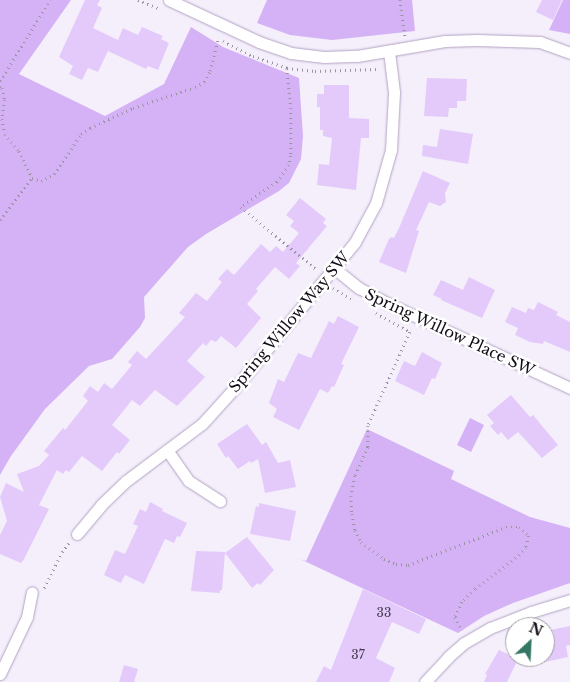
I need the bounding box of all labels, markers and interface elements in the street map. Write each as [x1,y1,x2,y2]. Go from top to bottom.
street label: Spring Willow Way SW [224,247,354,397]
street label: Spring Willow Place SW [362,284,538,380]
house number: 33 [377,606,391,620]
north arrow [505,617,555,667]
text: N [526,618,546,640]
house number: 37 [351,648,365,662]

